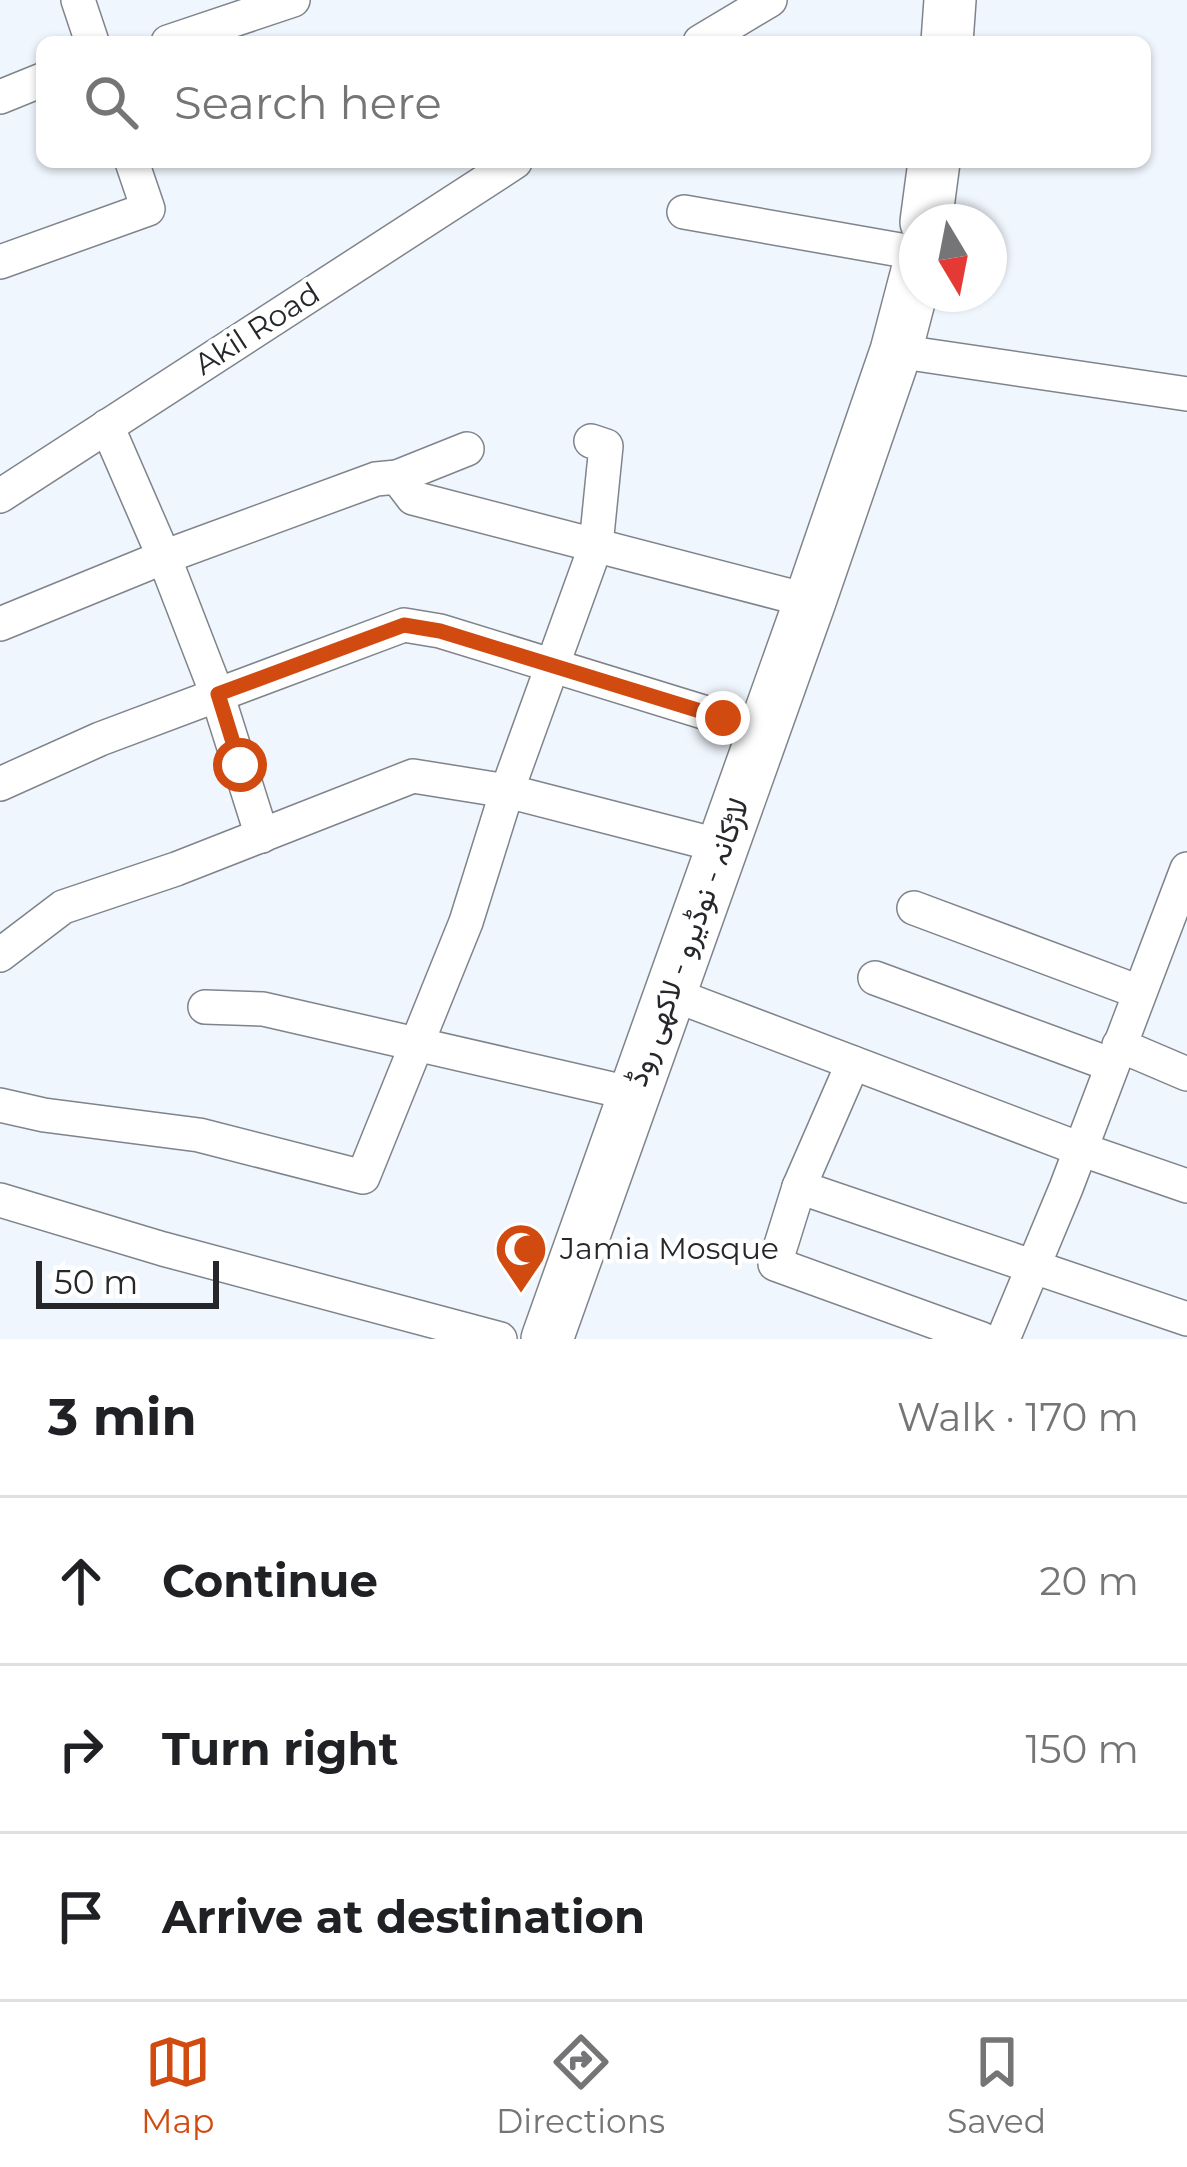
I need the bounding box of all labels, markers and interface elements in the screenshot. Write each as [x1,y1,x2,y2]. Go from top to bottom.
search box [36,36,1151,168]
icon: search [78,69,144,135]
text: Search here [174,75,442,130]
north arrow [899,204,1007,312]
street label: Akil Road [187,274,326,383]
route end [696,691,750,745]
route start [213,738,267,792]
street label: لاڑکانہ - نوڈیرو - لاکھی روڈ [618,792,757,1091]
mosque icon: Jamia Mosque [493,1221,549,1295]
place label: Jamia Mosque [559,1230,779,1267]
scale bar [36,1255,219,1308]
text: 50 m [54,1262,138,1302]
text: 3 min [48,1386,197,1448]
text: Walk · 170 m [897,1393,1139,1441]
icon: ahead [48,1548,114,1614]
text: Continue [162,1553,378,1608]
text: 20 m [1040,1557,1139,1605]
icon: right [48,1716,114,1782]
text: Turn right [162,1721,398,1776]
text: 150 m [1025,1725,1139,1773]
icon: arrive [48,1884,114,1950]
text: Arrive at destination [162,1889,645,1944]
tab: Map [141,2029,214,2141]
tab: Directions [496,2029,665,2141]
tab: Saved [947,2029,1046,2141]

